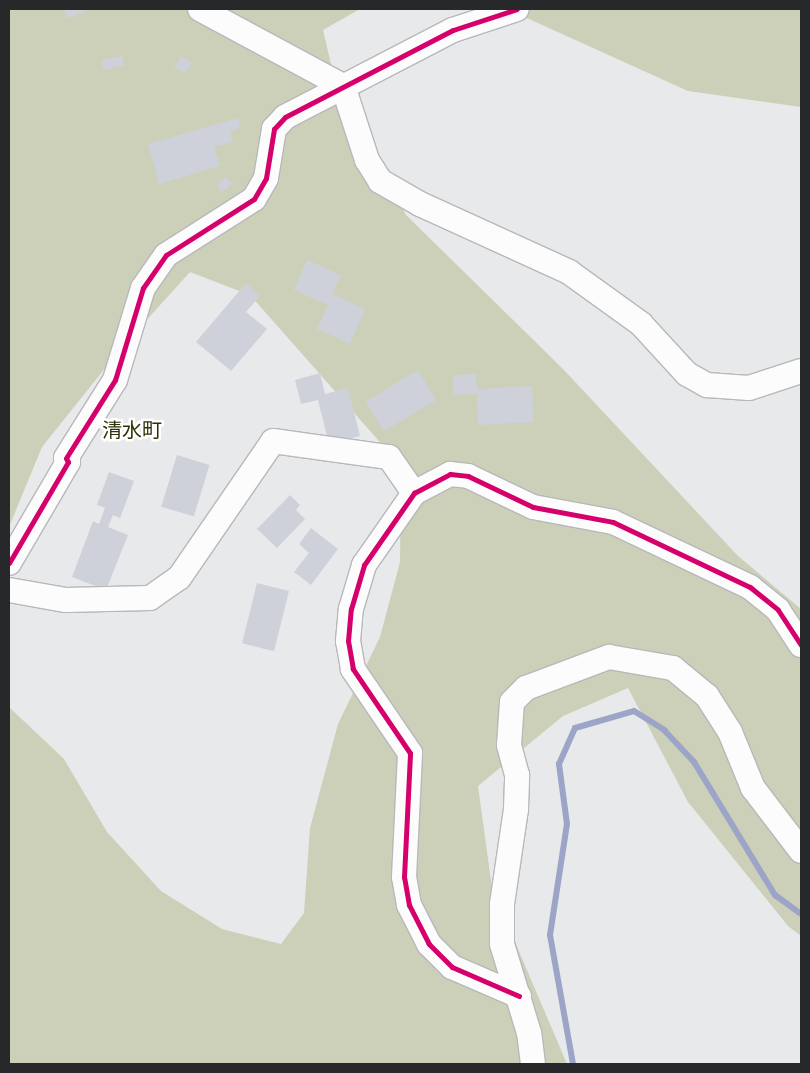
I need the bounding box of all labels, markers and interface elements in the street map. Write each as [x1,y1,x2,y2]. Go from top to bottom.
district label: 清水町 [102,417,162,441]

